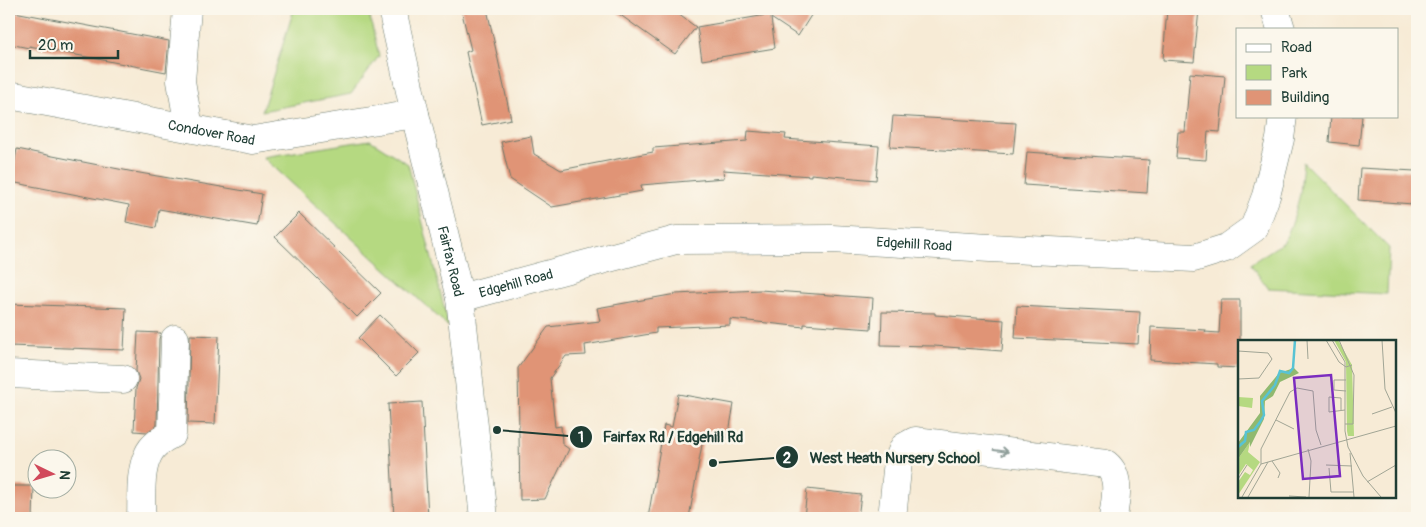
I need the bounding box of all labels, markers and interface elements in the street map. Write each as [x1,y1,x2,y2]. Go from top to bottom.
scale bar [30,28,118,60]
legend [1236,28,1398,118]
text: 20 m [38,36,73,55]
text: Road [1281,38,1312,57]
text: Park [1281,64,1308,83]
text: Building [1281,88,1329,107]
street label: Condover Road [166,116,257,149]
street label: Fairfax Road [434,224,467,299]
street label: Edgehill Road [876,234,953,255]
street label: Edgehill Road [477,265,555,302]
inset map [1238,340,1396,497]
callout: Fairfax Rd / Edgehill Rd [568,422,754,452]
text: 1 [578,428,584,447]
text: Fairfax Rd / Edgehill Rd [603,428,743,447]
callout: West Heath Nursery School [775,442,990,472]
one-way arrow [992,446,1008,456]
text: 2 [783,449,791,468]
text: West Heath Nursery School [810,449,980,468]
north arrow [28,450,78,500]
text: N [56,470,73,481]

